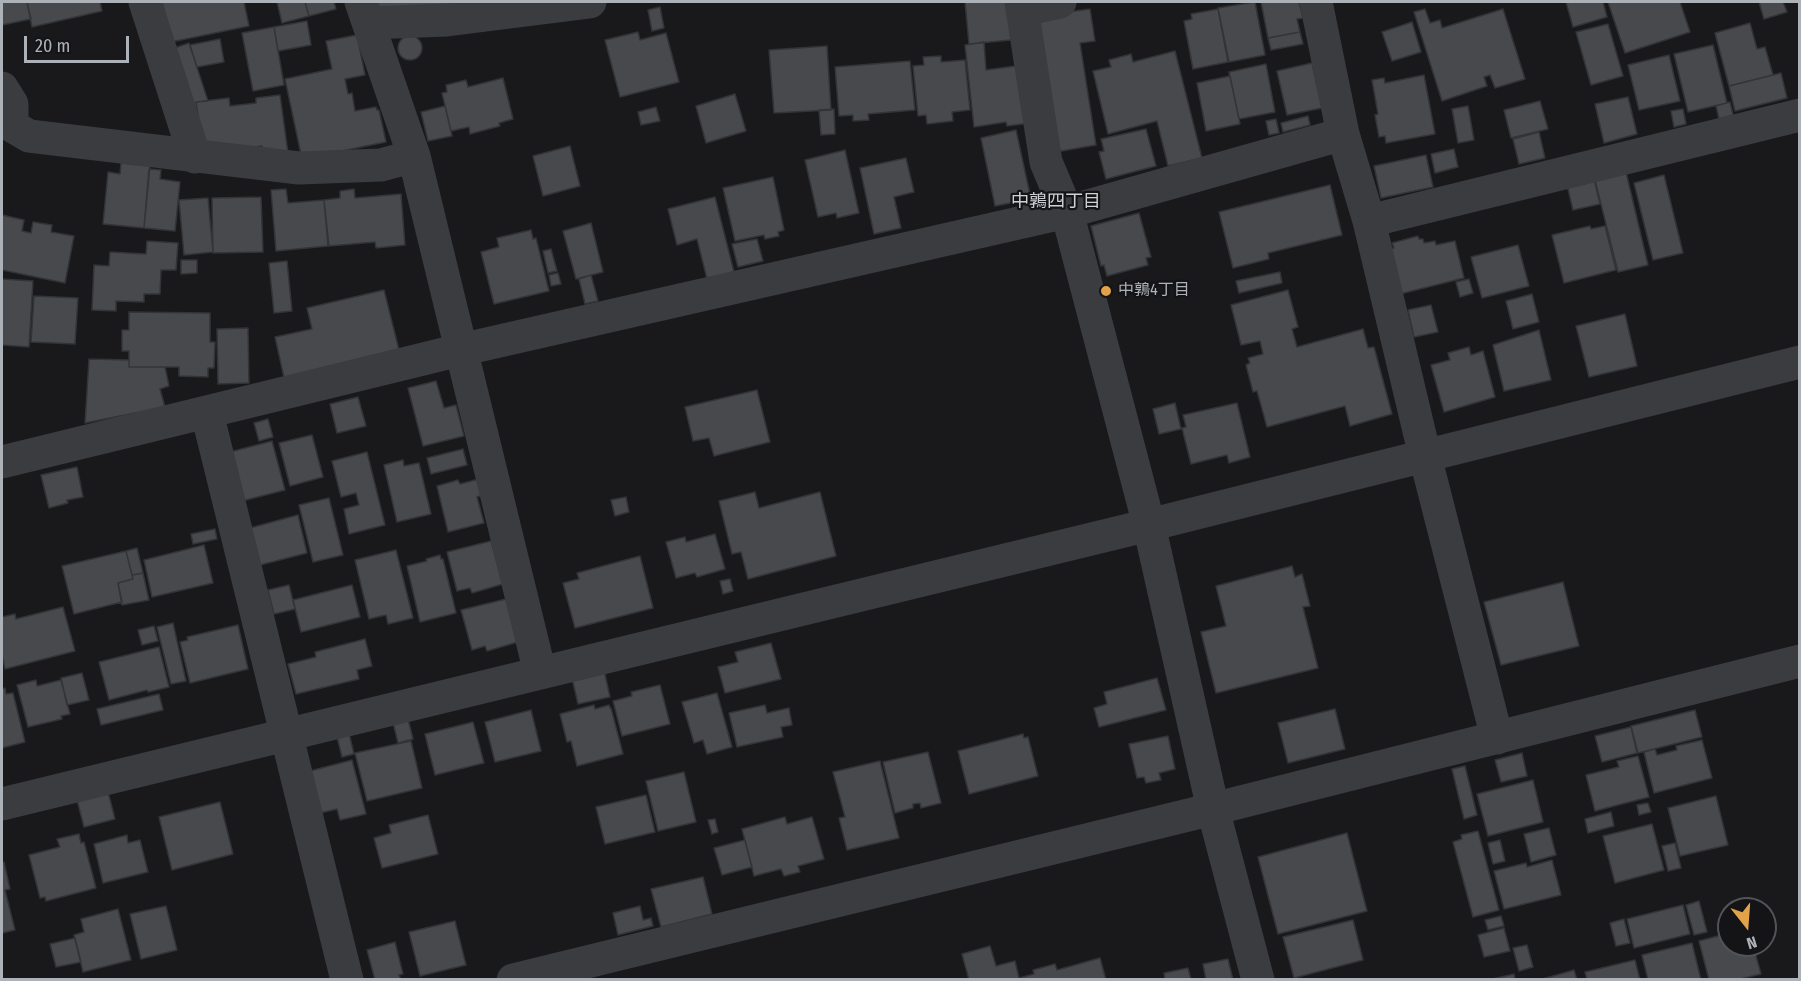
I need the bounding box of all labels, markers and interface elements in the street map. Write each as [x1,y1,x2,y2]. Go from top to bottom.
scale bar [27,24,132,62]
text: 20 m [35,35,70,57]
district label: 中鶉四丁目 [1011,191,1101,213]
place label: 中鶉4丁目 [1118,281,1190,301]
marker: 中鶉4丁目 [1099,284,1113,298]
north arrow [1717,897,1777,957]
text: N [1744,932,1759,953]

